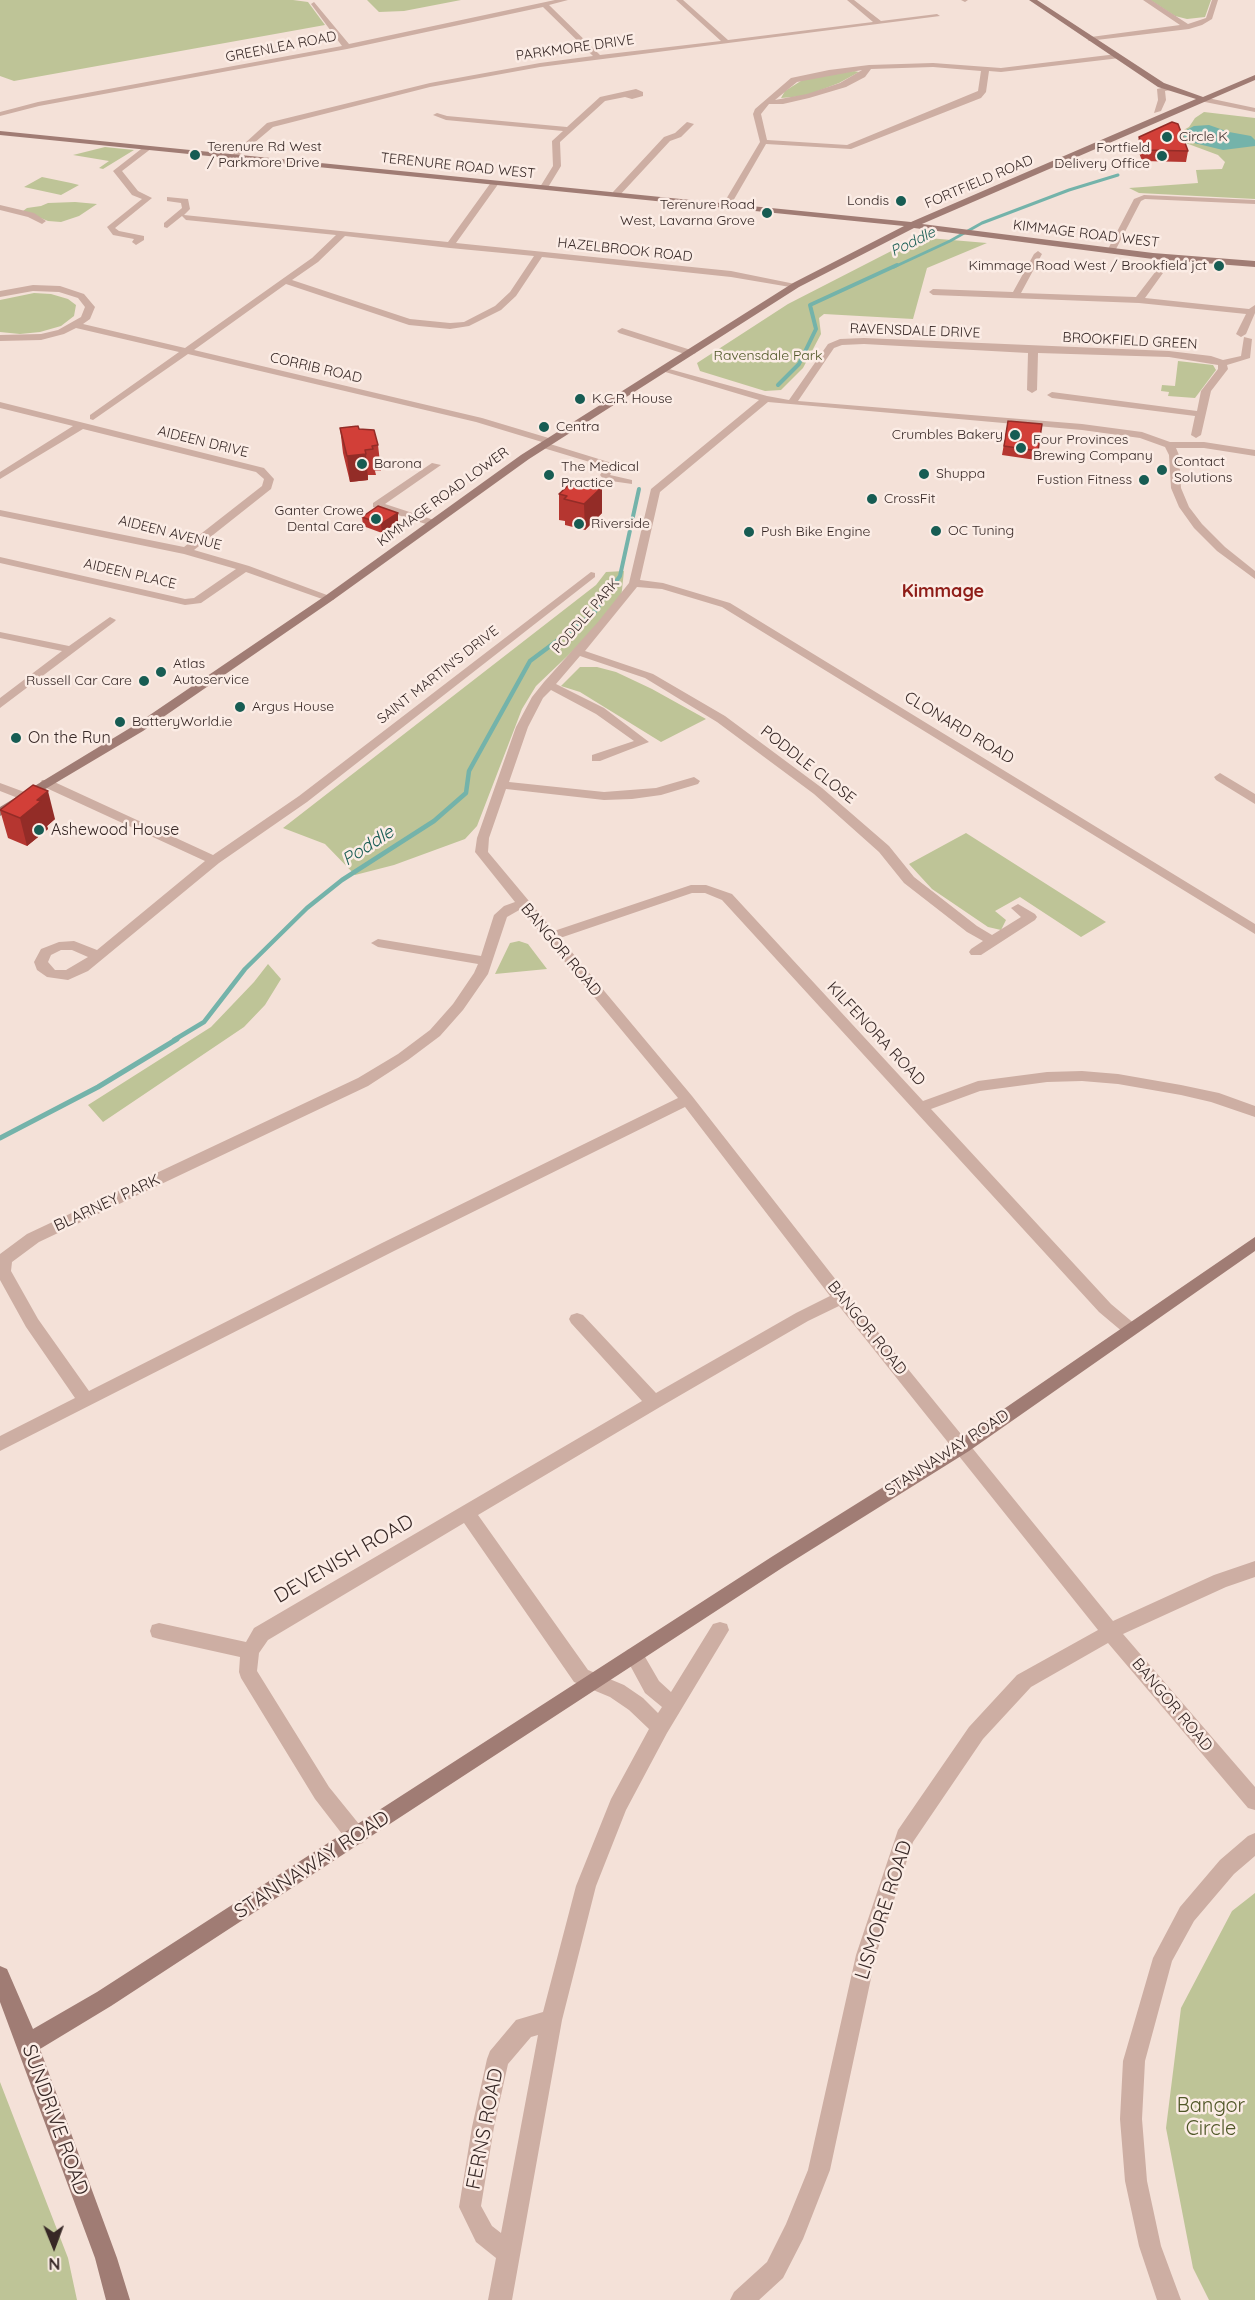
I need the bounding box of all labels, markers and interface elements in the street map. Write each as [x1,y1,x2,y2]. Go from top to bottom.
street label: GREENLEA ROAD [224,28,338,66]
street label: PARKMORE DRIVE [515,31,635,65]
place label: Circle K [1179,129,1228,145]
marker: Circle K [1160,130,1174,144]
place label: Terenure Rd West / Parkmore Drive [207,139,322,172]
place label: Fortfield Delivery Office [1054,140,1150,172]
marker: Terenure Rd West / Parkmore Drive [188,148,202,162]
marker: Fortfield Delivery Office [1155,149,1169,163]
street label: TERENURE ROAD WEST [380,150,536,182]
street label: FORTFIELD ROAD [922,152,1036,212]
place label: Londis [847,193,889,209]
marker: Londis [894,194,908,208]
place label: Terenure Road West, Lavarna Grove [620,197,755,230]
marker: Terenure Road West, Lavarna Grove [760,206,774,220]
street label: KIMMAGE ROAD WEST [1012,217,1160,251]
water label: Poddle [888,223,938,261]
street label: HAZELBROOK ROAD [557,235,693,265]
place label: Kimmage Road West / Brookfield jct [969,258,1207,274]
marker: Kimmage Road West / Brookfield jct [1212,259,1226,273]
street label: RAVENSDALE DRIVE [849,320,981,342]
street label: BROOKFIELD GREEN [1062,329,1198,353]
park label: Ravensdale Park [713,348,823,364]
street label: CORRIB ROAD [268,349,364,387]
place label: K.C.R. House [592,391,672,407]
marker: K.C.R. House [573,392,587,406]
place label: Centra [556,419,600,435]
marker: Centra [537,420,551,434]
street label: AIDEEN DRIVE [156,423,250,461]
place label: Crumbles Bakery [892,427,1003,443]
marker: Crumbles Bakery [1008,428,1022,442]
place label: Four Provinces Brewing Company [1033,432,1153,464]
marker: Four Provinces Brewing Company [1014,441,1028,455]
street label: KIMMAGE ROAD LOWER [374,444,512,550]
place label: Contact Solutions [1174,454,1232,486]
place label: Barona [374,456,422,472]
marker: Barona [355,457,369,471]
place label: The Medical Practice [561,459,639,491]
marker: Contact Solutions [1155,463,1169,477]
place label: Shuppa [936,466,985,482]
marker: Shuppa [917,467,931,481]
marker: The Medical Practice [542,468,556,482]
place label: Fustion Fitness [1037,472,1132,488]
marker: Fustion Fitness [1137,473,1151,487]
place label: CrossFit [884,491,935,507]
marker: CrossFit [865,492,879,506]
place label: Ganter Crowe Dental Care [275,503,364,536]
street label: AIDEEN AVENUE [117,512,223,554]
marker: Ganter Crowe Dental Care [369,512,383,526]
place label: Riverside [591,516,650,532]
marker: Riverside [572,517,586,531]
place label: OC Tuning [948,523,1014,539]
place label: Push Bike Engine [761,524,870,540]
marker: OC Tuning [929,524,943,538]
marker: Push Bike Engine [742,525,756,539]
street label: AIDEEN PLACE [82,555,178,593]
street label: PODDLE PARK [549,575,623,657]
district label: Kimmage [902,581,984,603]
street label: SAINT MARTIN'S DRIVE [374,622,502,728]
place label: Atlas Autoservice [173,656,249,688]
marker: Atlas Autoservice [154,665,168,679]
place label: Russell Car Care [26,673,132,689]
marker: Russell Car Care [137,674,151,688]
street label: CLONARD ROAD [901,688,1017,768]
place label: Argus House [252,699,334,715]
marker: Argus House [233,700,247,714]
place label: BatteryWorld.ie [132,714,232,730]
marker: BatteryWorld.ie [113,715,127,729]
street label: PODDLE CLOSE [756,722,860,808]
place label: On the Run [28,728,111,748]
marker: On the Run [9,731,23,745]
place label: Ashewood House [51,820,179,840]
water label: Poddle [338,821,398,871]
marker: Ashewood House [32,823,46,837]
street label: BANGOR ROAD [517,900,605,1000]
street label: KILFENORA ROAD [823,978,929,1090]
street label: BLARNEY PARK [51,1170,163,1236]
street label: BANGOR ROAD [823,1277,911,1379]
street label: STANNAWAY ROAD [881,1406,1013,1500]
street label: DEVENISH ROAD [270,1509,418,1609]
street label: BANGOR ROAD [1128,1655,1216,1755]
street label: STANNAWAY ROAD [230,1806,394,1924]
street label: LISMORE ROAD [850,1837,918,1983]
street label: SUNDRIVE ROAD [17,2041,93,2199]
street label: FERNS ROAD [461,2066,509,2192]
park label: Bangor Circle [1177,2094,1245,2141]
north arrow [24,2216,84,2276]
text: N [48,2254,60,2274]

